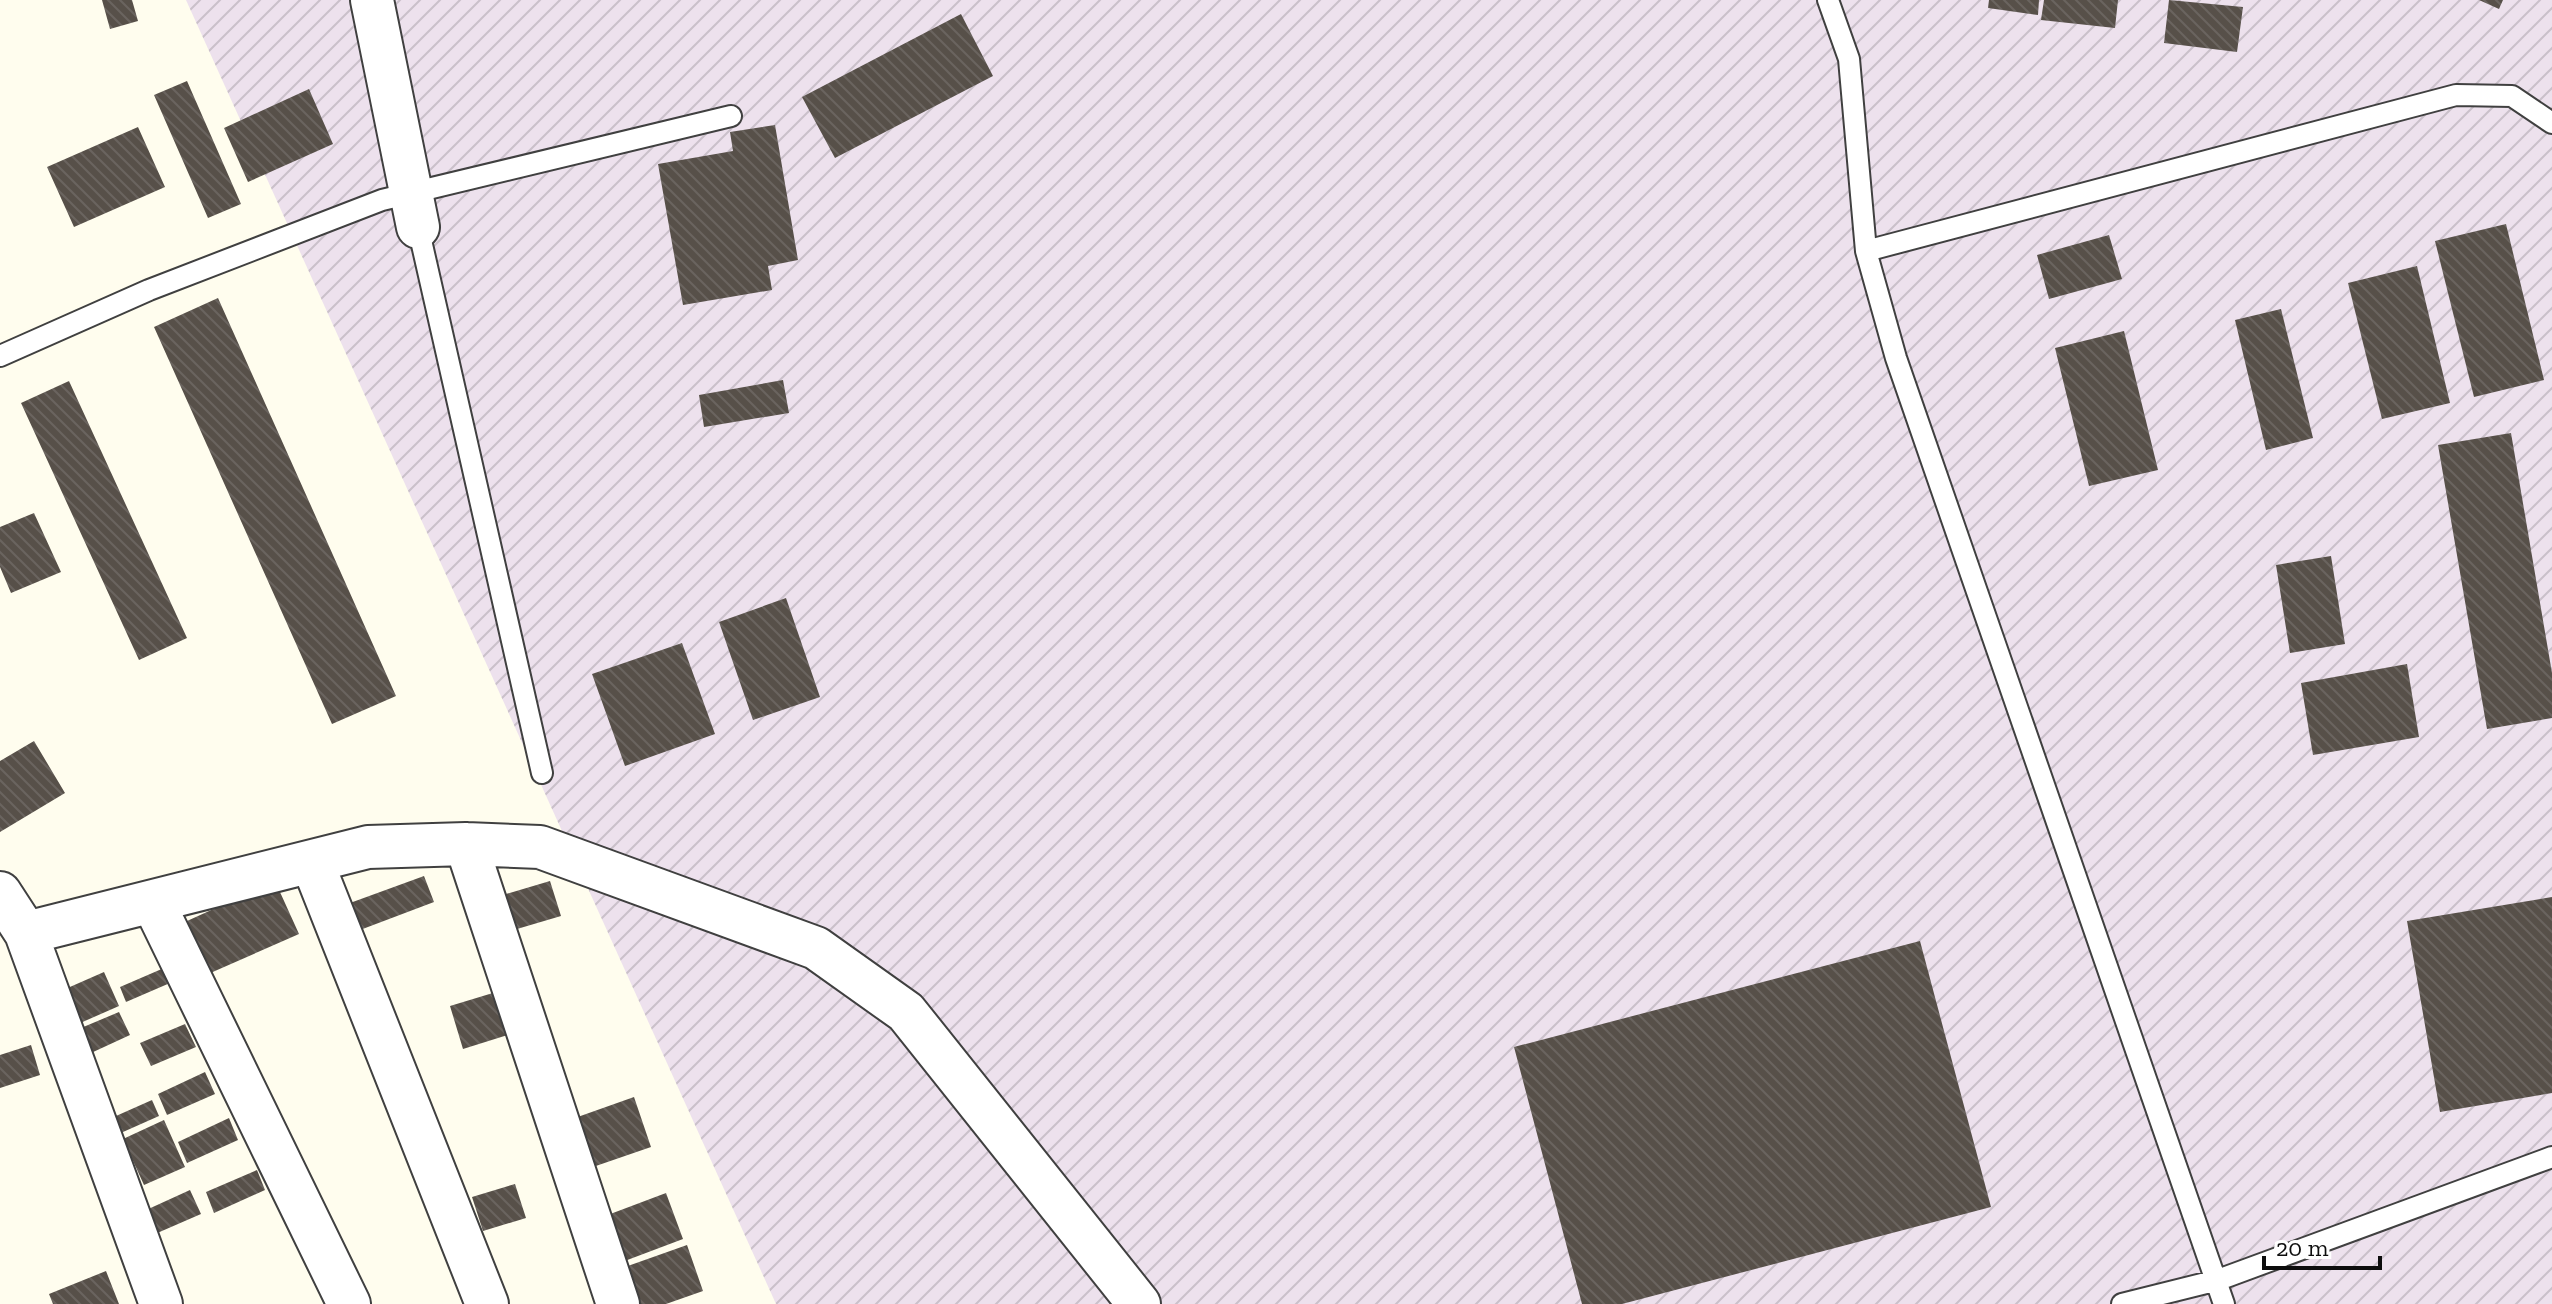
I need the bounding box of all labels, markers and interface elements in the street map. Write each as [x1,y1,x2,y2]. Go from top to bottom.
scale bar [2264,1220,2380,1270]
text: 20 m [2276,1233,2329,1262]

